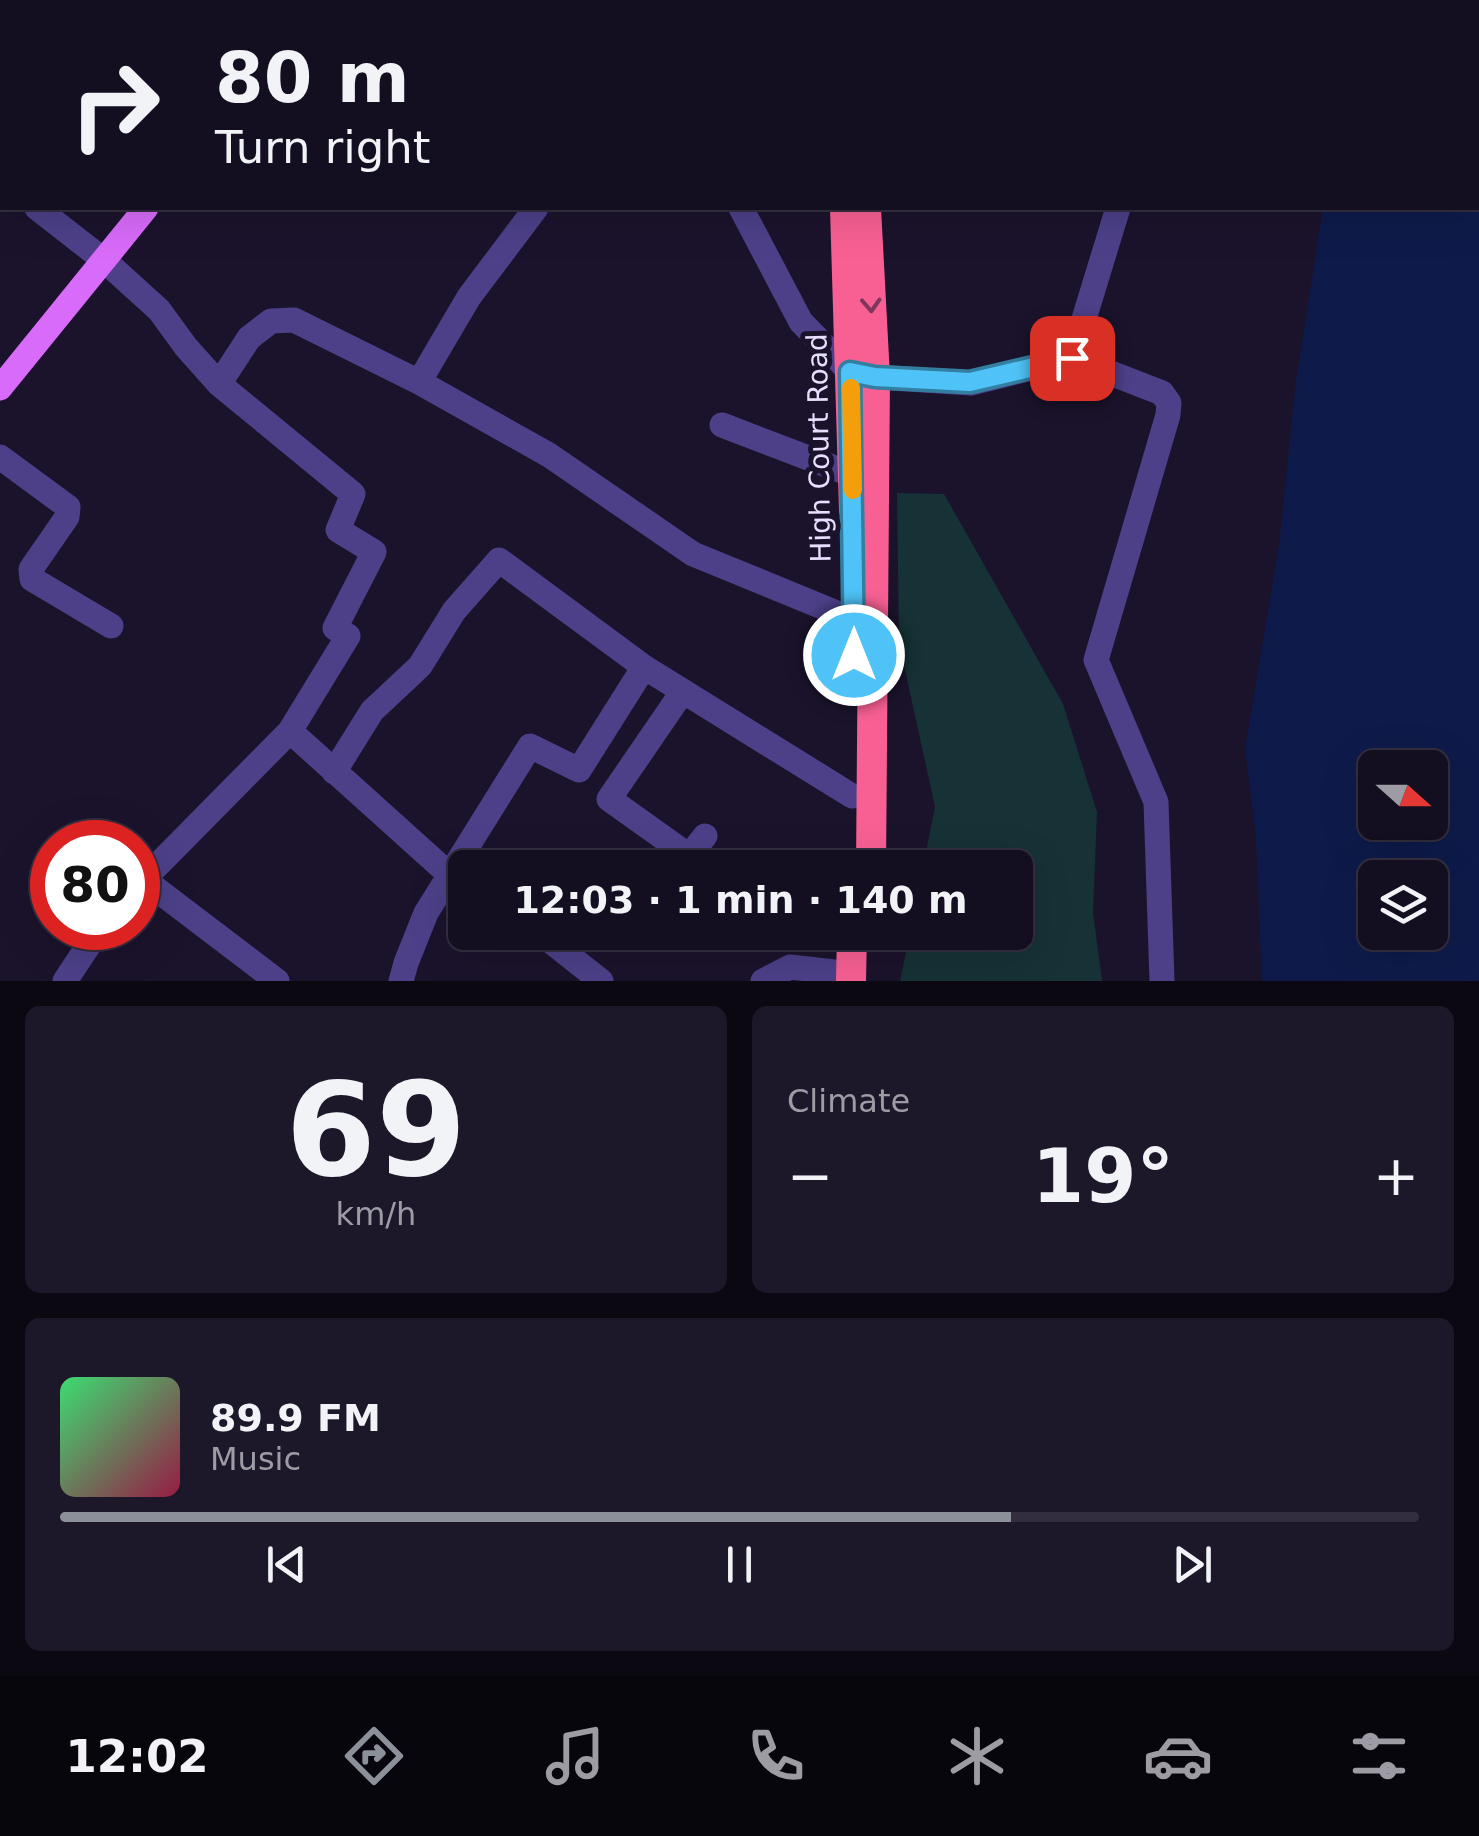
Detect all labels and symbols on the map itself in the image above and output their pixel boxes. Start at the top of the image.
one-way arrow [860,297,881,313]
pin [1030,316,1115,401]
street label: High Court Road [801,333,837,563]
position arrow [802,603,906,707]
north arrow [1358,750,1448,840]
speed limit sign: 80 [30,820,160,950]

